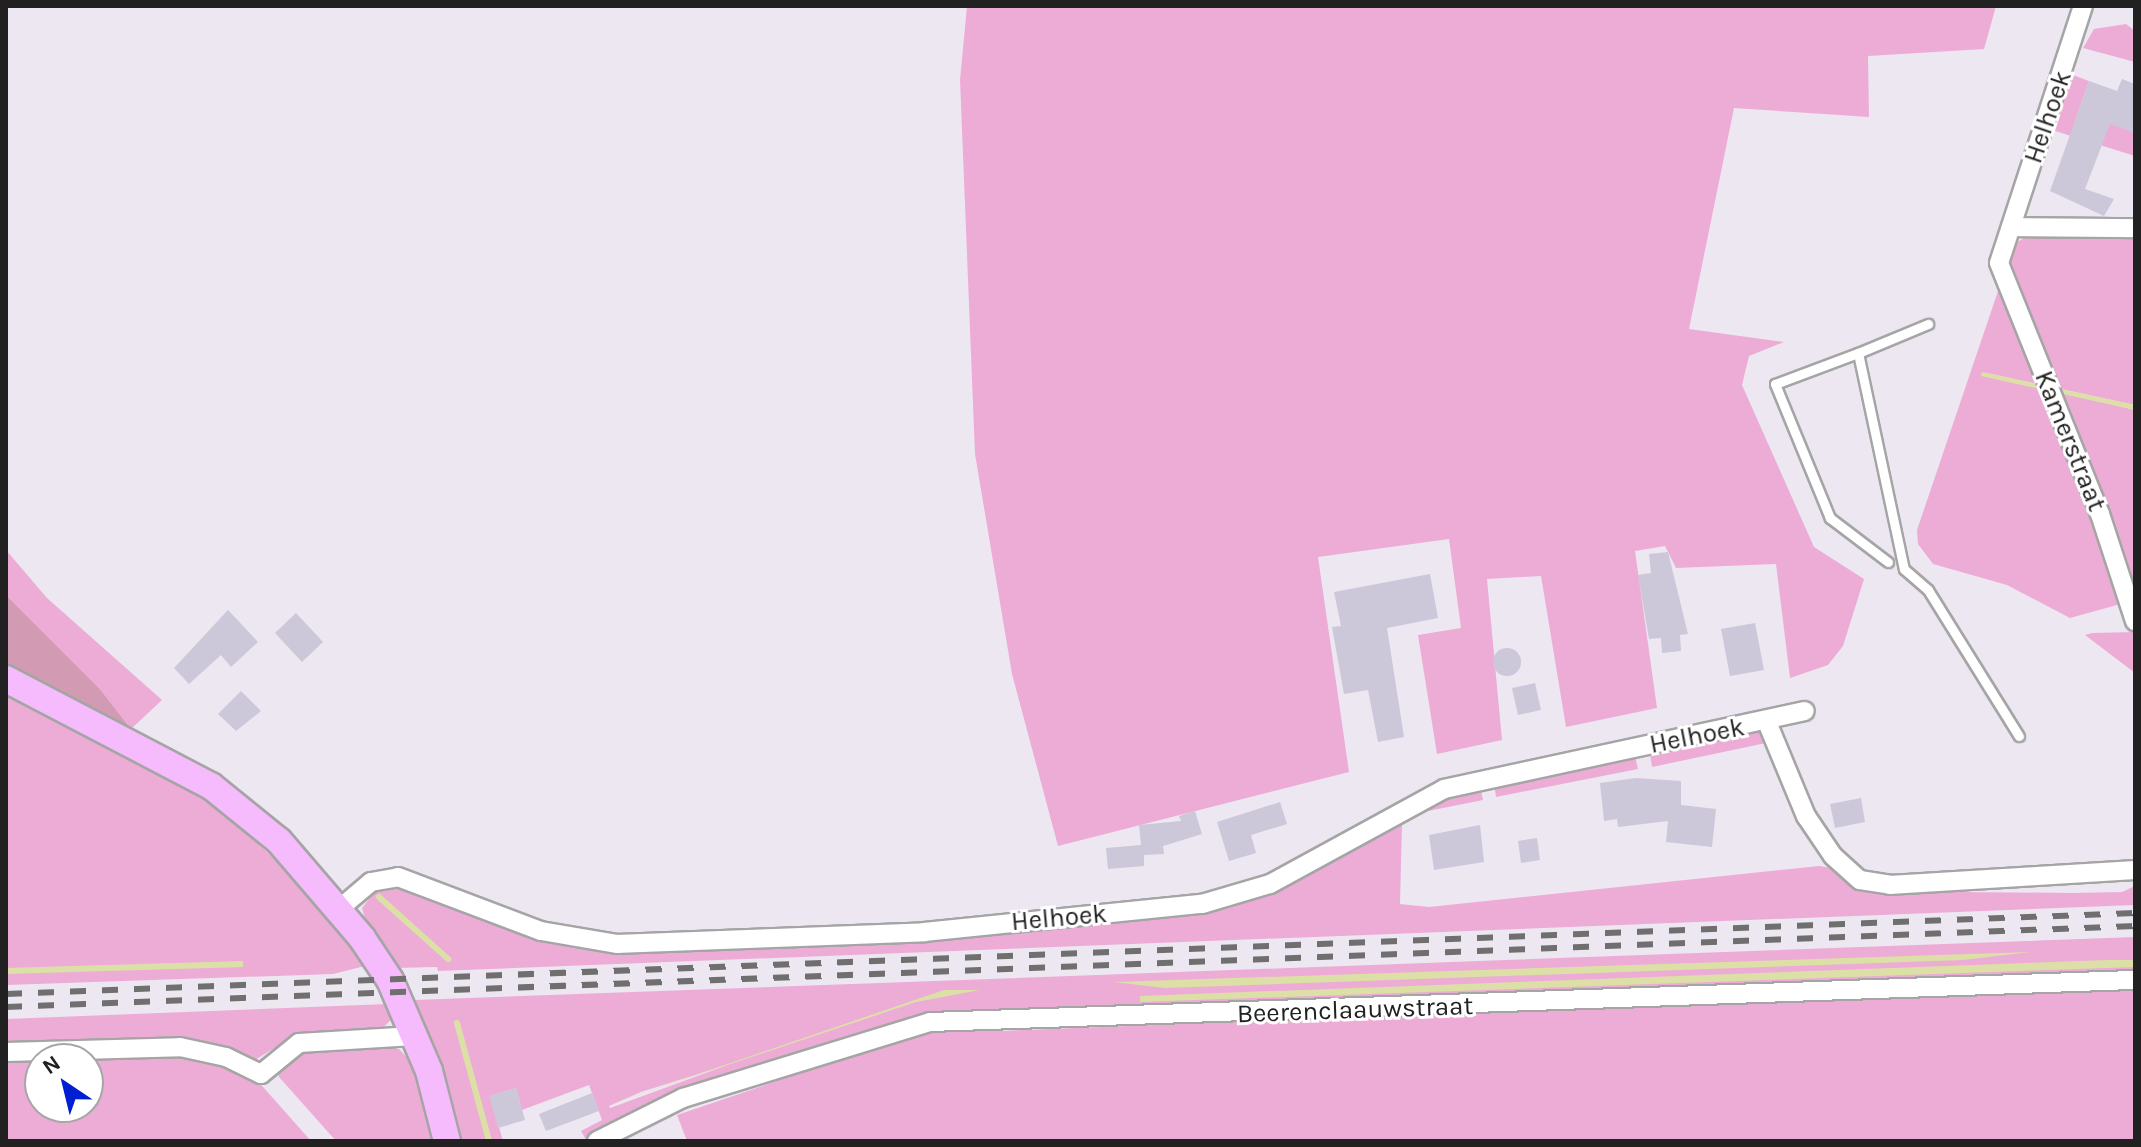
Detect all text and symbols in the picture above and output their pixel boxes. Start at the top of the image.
street label: Helhoek [2018,67,2078,167]
street label: Kamerstraat [2028,366,2112,516]
street label: Helhoek [1647,712,1747,760]
street label: Helhoek [1010,898,1108,938]
street label: Beerenclaauwstraat [1236,990,1474,1030]
north arrow [24,1043,104,1123]
text: N [37,1050,65,1080]

